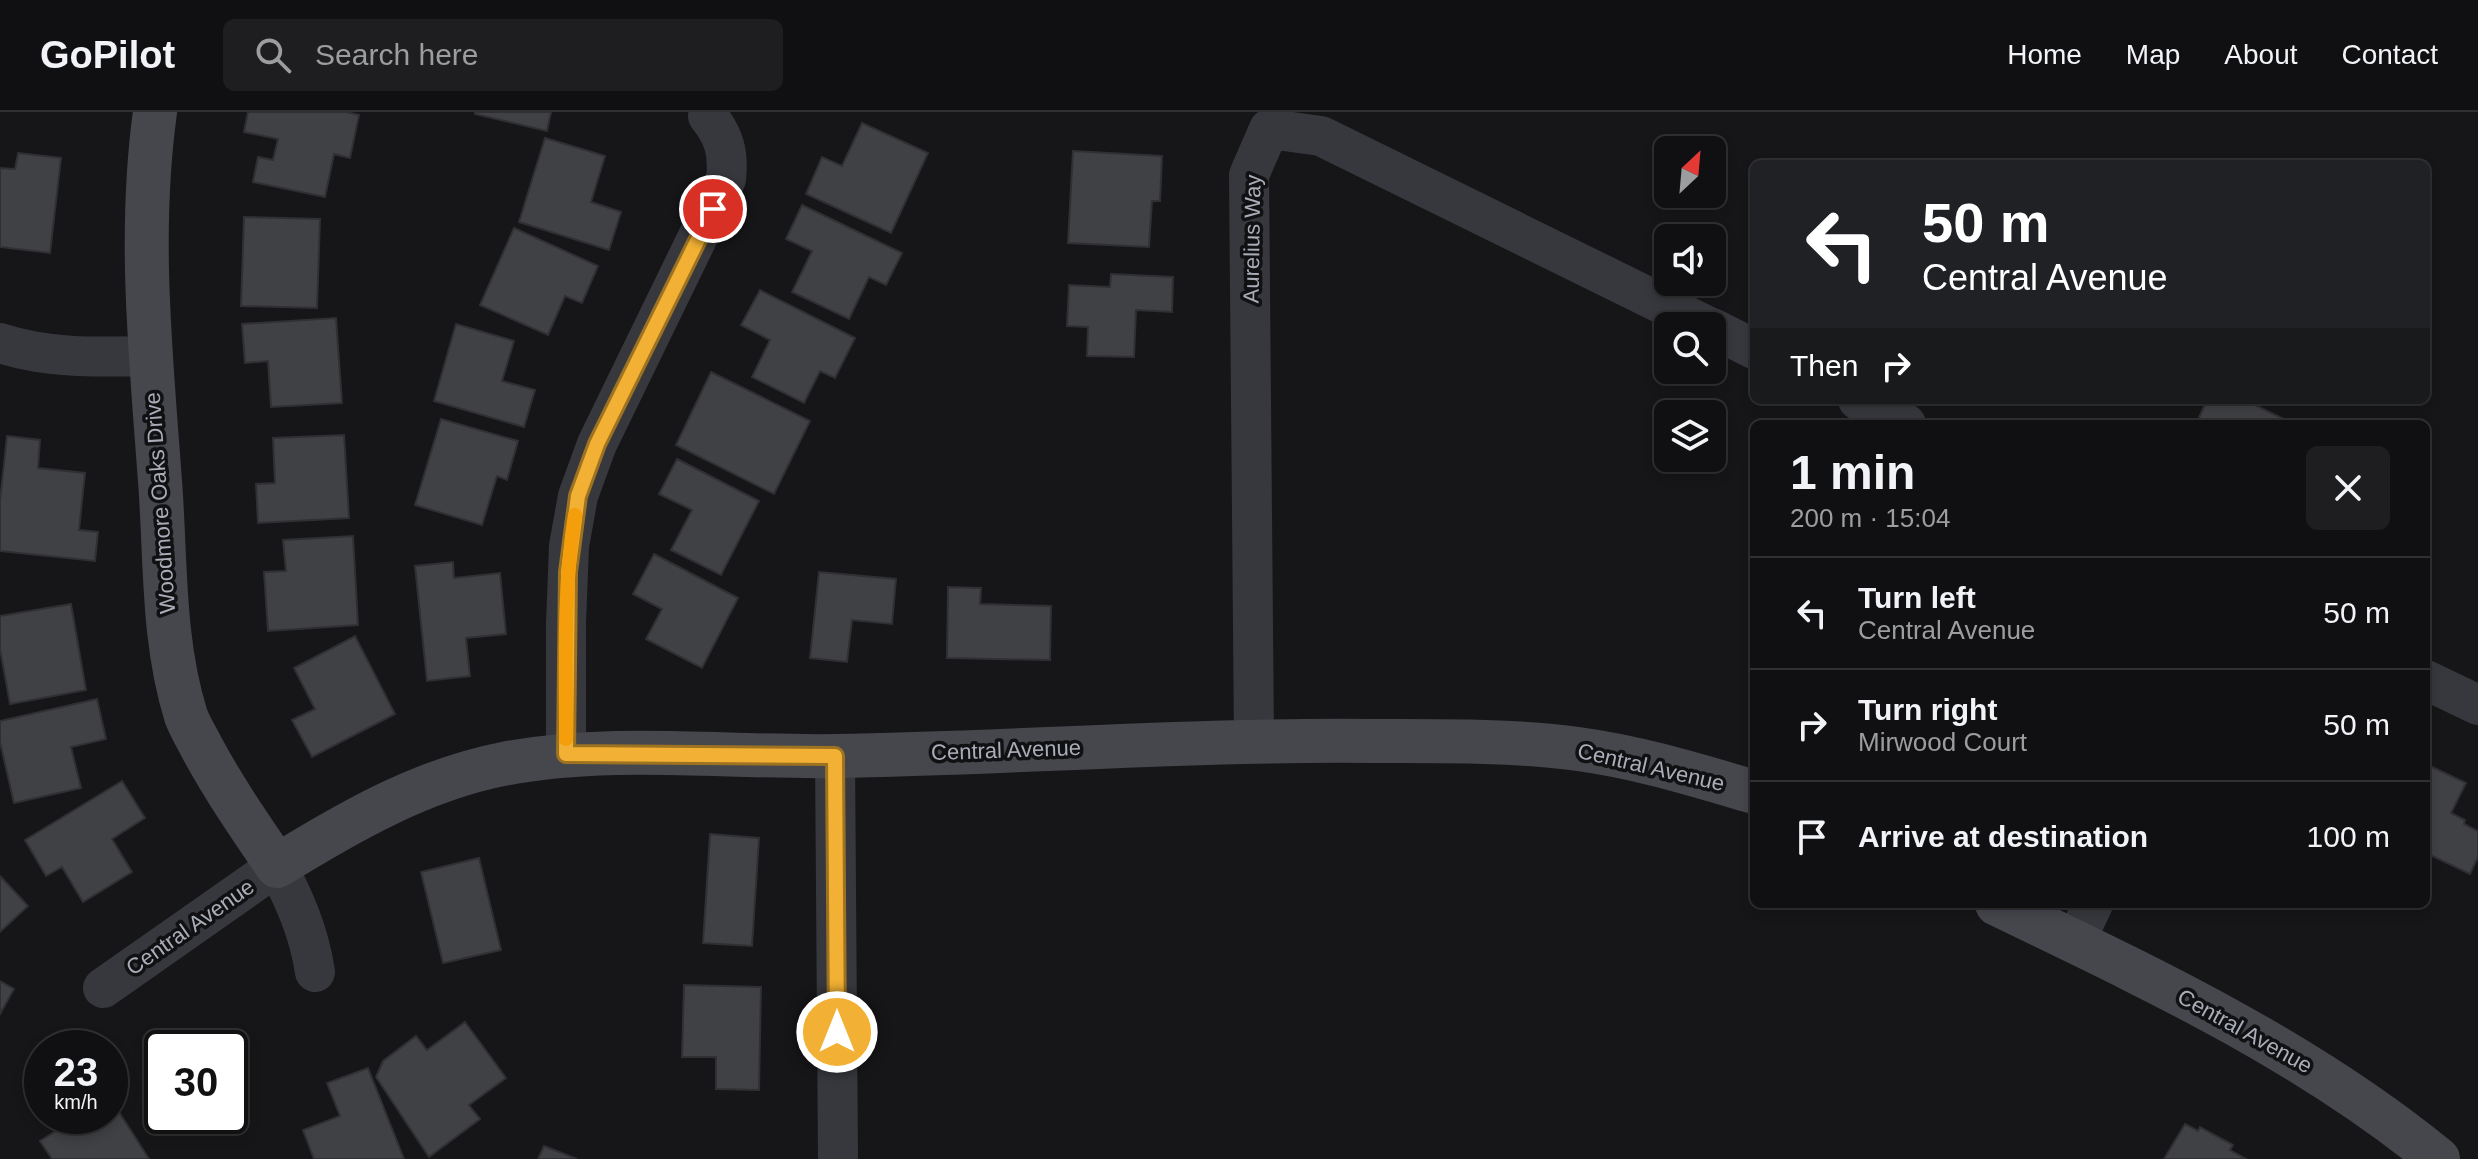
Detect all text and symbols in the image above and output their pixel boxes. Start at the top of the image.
search box [223,19,783,91]
icon: search [251,33,295,77]
text: GoPilot [40,34,175,76]
text: Search here [315,38,479,71]
text: Home [2007,39,2082,70]
text: Map [2126,39,2180,70]
text: About [2224,39,2298,70]
text: Contact [2342,39,2438,70]
north arrow [1654,136,1726,208]
map controls [1654,136,1726,472]
street label: Aurelius Way [1238,174,1266,304]
pin [679,175,747,243]
icon: arrive [691,187,735,231]
text: 50 m [1922,191,2050,254]
icon: left [1790,192,1894,296]
button: sound [1654,224,1726,296]
text: Central Avenue [1922,257,2168,298]
button: search [1654,312,1726,384]
icon: right [1874,344,1918,388]
text: Then [1790,349,1858,382]
street label: Woodmore Oaks Drive [140,391,180,615]
button: layers [1654,400,1726,472]
text: 1 min [1790,446,1915,499]
button: close [2306,446,2390,530]
text: 200 m · 15:04 [1790,503,1950,533]
text: Turn left [1858,581,1976,614]
icon: left [1790,591,1834,635]
text: 50 m [2323,596,2390,629]
text: Central Avenue [1858,615,2035,645]
text: Turn right [1858,693,1997,726]
icon: right [1790,703,1834,747]
text: 50 m [2323,708,2390,741]
text: Mirwood Court [1858,727,2027,757]
street label: Central Avenue [931,735,1081,765]
street label: Central Avenue [1575,738,1727,796]
icon: arrive [1790,815,1834,859]
text: Arrive at destination [1858,820,2148,853]
text: 100 m [2307,820,2390,853]
street label: Central Avenue [121,874,259,980]
street label: Central Avenue [2173,984,2317,1078]
position arrow [795,990,879,1074]
speed limit sign: 30 [144,1030,248,1134]
text: 23 [54,1050,98,1094]
text: km/h [54,1091,98,1113]

